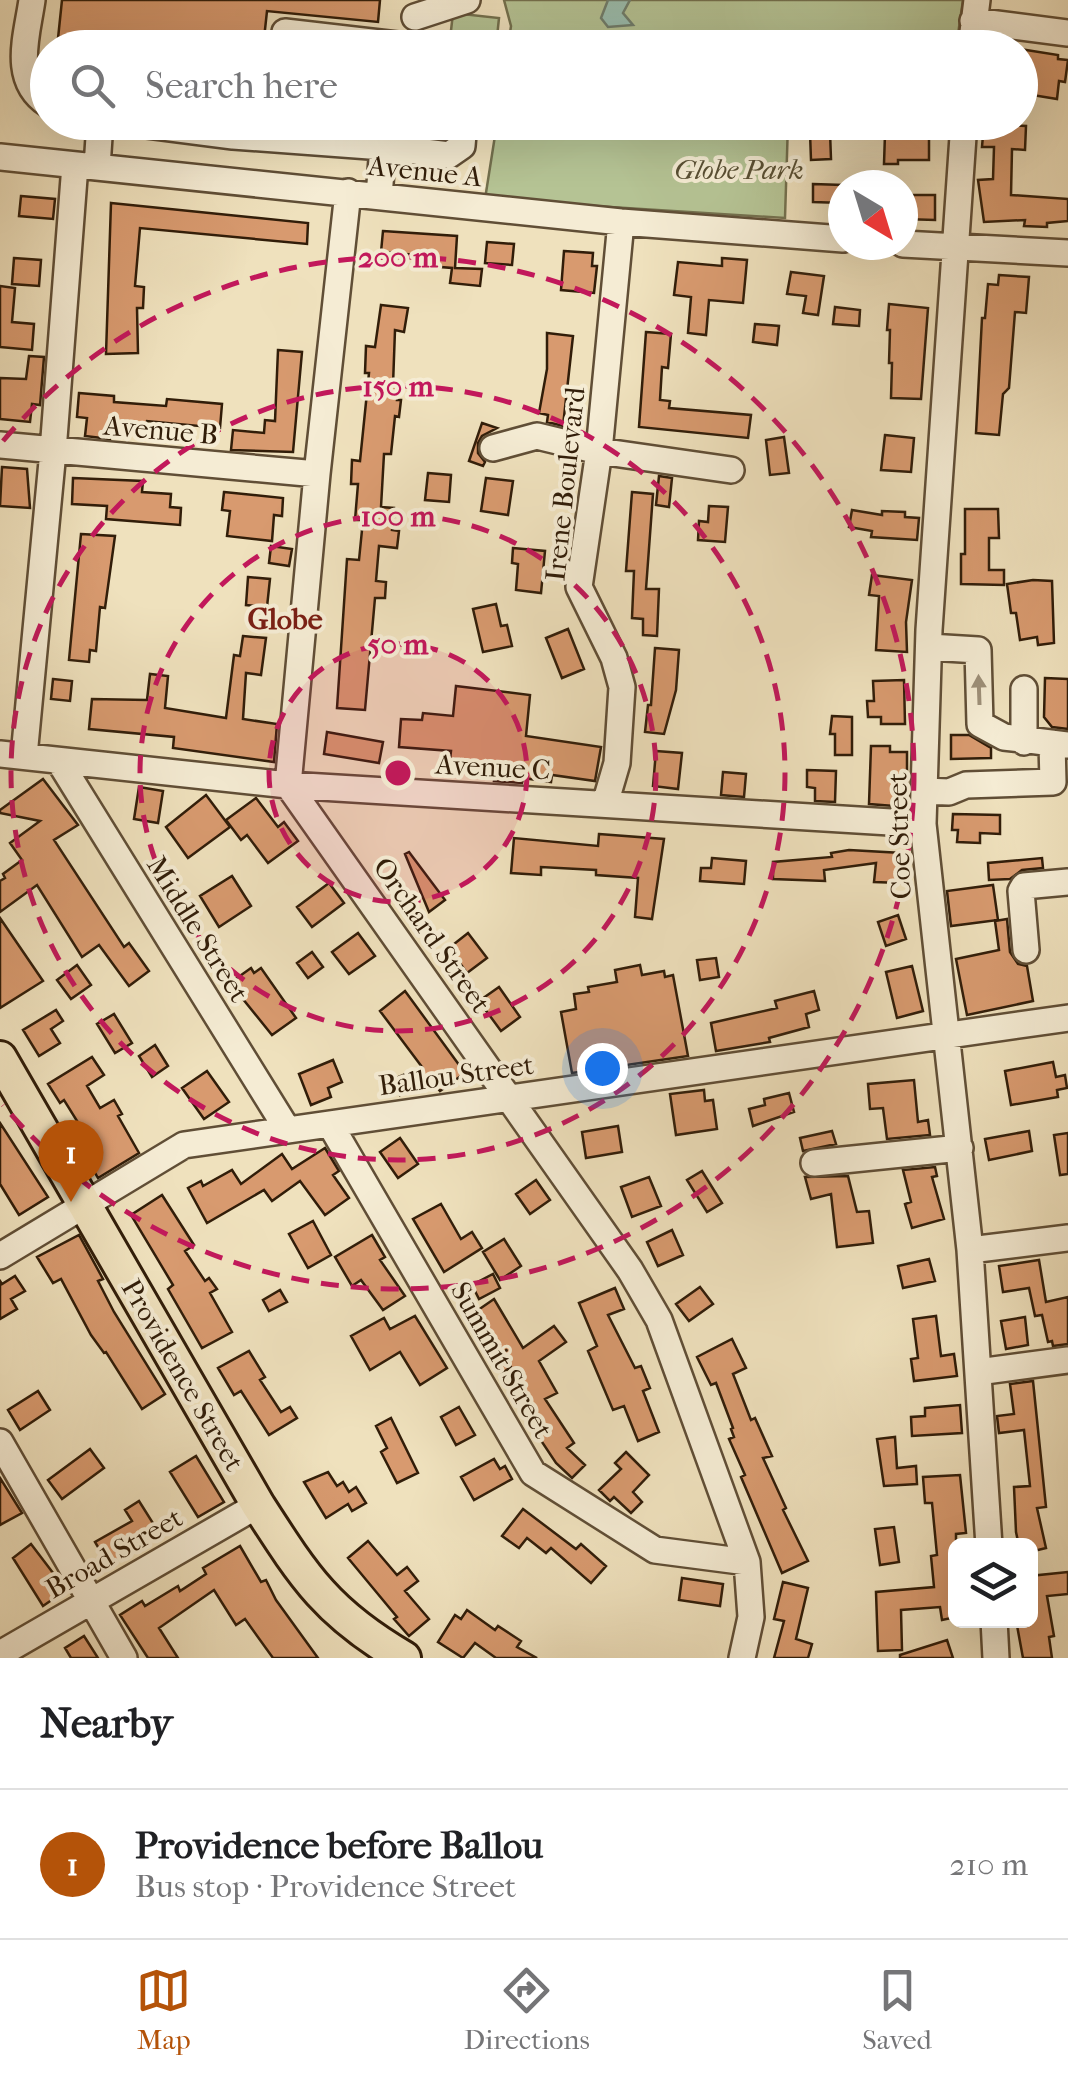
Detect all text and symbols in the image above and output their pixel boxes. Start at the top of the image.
search box [30,30,1038,140]
icon: search [65,58,120,113]
text: Search here [145,63,338,108]
street label: Avenue A [365,148,485,193]
park label: Globe Park [674,153,804,186]
north arrow [828,170,918,260]
text: 200 m [358,240,439,275]
text: 150 m [362,369,435,404]
street label: Irene Boulevard [538,385,592,583]
street label: Avenue B [101,408,220,451]
text: 100 m [360,499,437,534]
district label: Globe [248,602,323,637]
text: 50 m [368,627,429,662]
one-way arrow [970,674,986,705]
street label: Avenue C [434,747,551,786]
centre of rings [380,755,416,791]
street label: Coe Street [880,772,918,900]
street label: Middle Street [140,850,256,1008]
street label: Orchard Street [366,851,498,1019]
your location [577,1043,628,1094]
street label: Ballou Street [376,1048,536,1102]
pin: 1 [38,1120,104,1202]
street label: Providence Street [115,1273,251,1477]
street label: Summit Street [444,1276,560,1444]
street label: Broad Street [40,1501,188,1605]
map controls [948,1538,1038,1628]
button: layers [948,1538,1038,1628]
text: Nearby [40,1699,172,1748]
text: Providence before Ballou [135,1823,543,1868]
text: 1 [67,1846,78,1883]
text: 210 m [949,1846,1028,1883]
text: Bus stop · Providence Street [135,1868,516,1905]
tab: Map [136,1963,191,2056]
tab: Directions [464,1963,590,2056]
tab: Saved [862,1963,932,2056]

